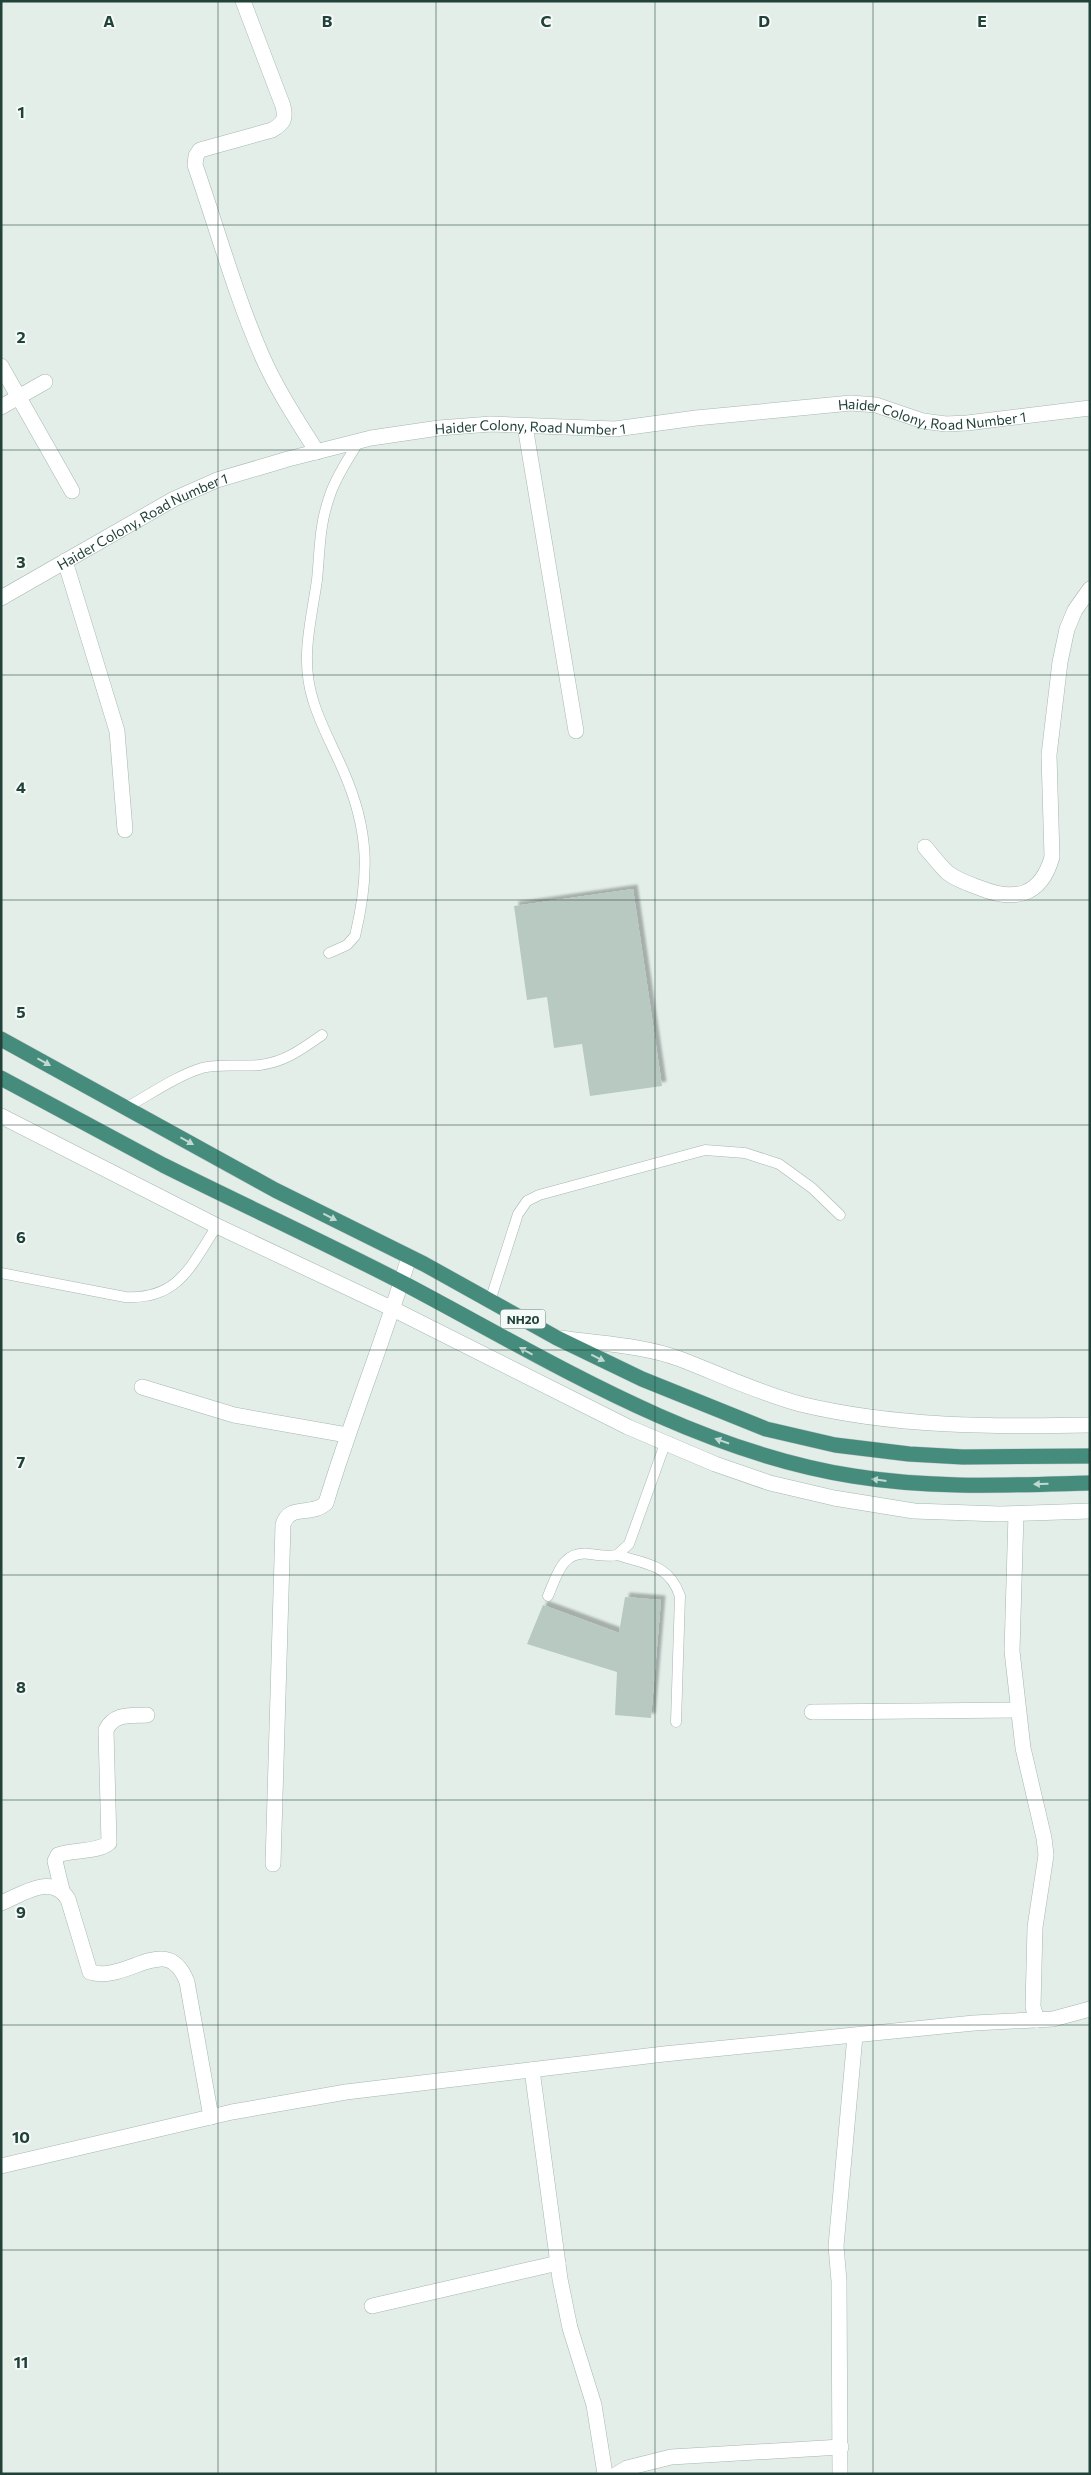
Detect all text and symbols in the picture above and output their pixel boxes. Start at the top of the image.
text: A [103,11,115,30]
text: B [322,11,333,30]
text: C [541,11,552,30]
text: D [758,11,770,30]
text: E [977,11,987,30]
text: 1 [17,102,25,121]
text: 2 [16,327,26,346]
street label: Haider Colony, Road Number 1 [837,394,1027,433]
street label: Haider Colony, Road Number 1 [434,415,627,438]
street label: Haider Colony, Road Number 1 [53,469,229,573]
text: 3 [16,552,26,571]
text: 4 [16,777,26,796]
text: 5 [16,1002,26,1021]
one-way arrow [37,1058,51,1067]
one-way arrow [180,1136,193,1145]
one-way arrow [323,1213,337,1221]
text: 6 [16,1227,26,1246]
road number: NH20 [500,1310,546,1328]
one-way arrow [519,1347,534,1355]
one-way arrow [590,1354,605,1362]
one-way arrow [714,1436,729,1444]
text: 7 [17,1452,26,1471]
one-way arrow [871,1475,887,1483]
one-way arrow [1033,1480,1049,1488]
text: 8 [16,1677,26,1696]
text: 9 [16,1902,26,1921]
text: 10 [12,2127,30,2146]
text: 11 [14,2352,28,2371]

